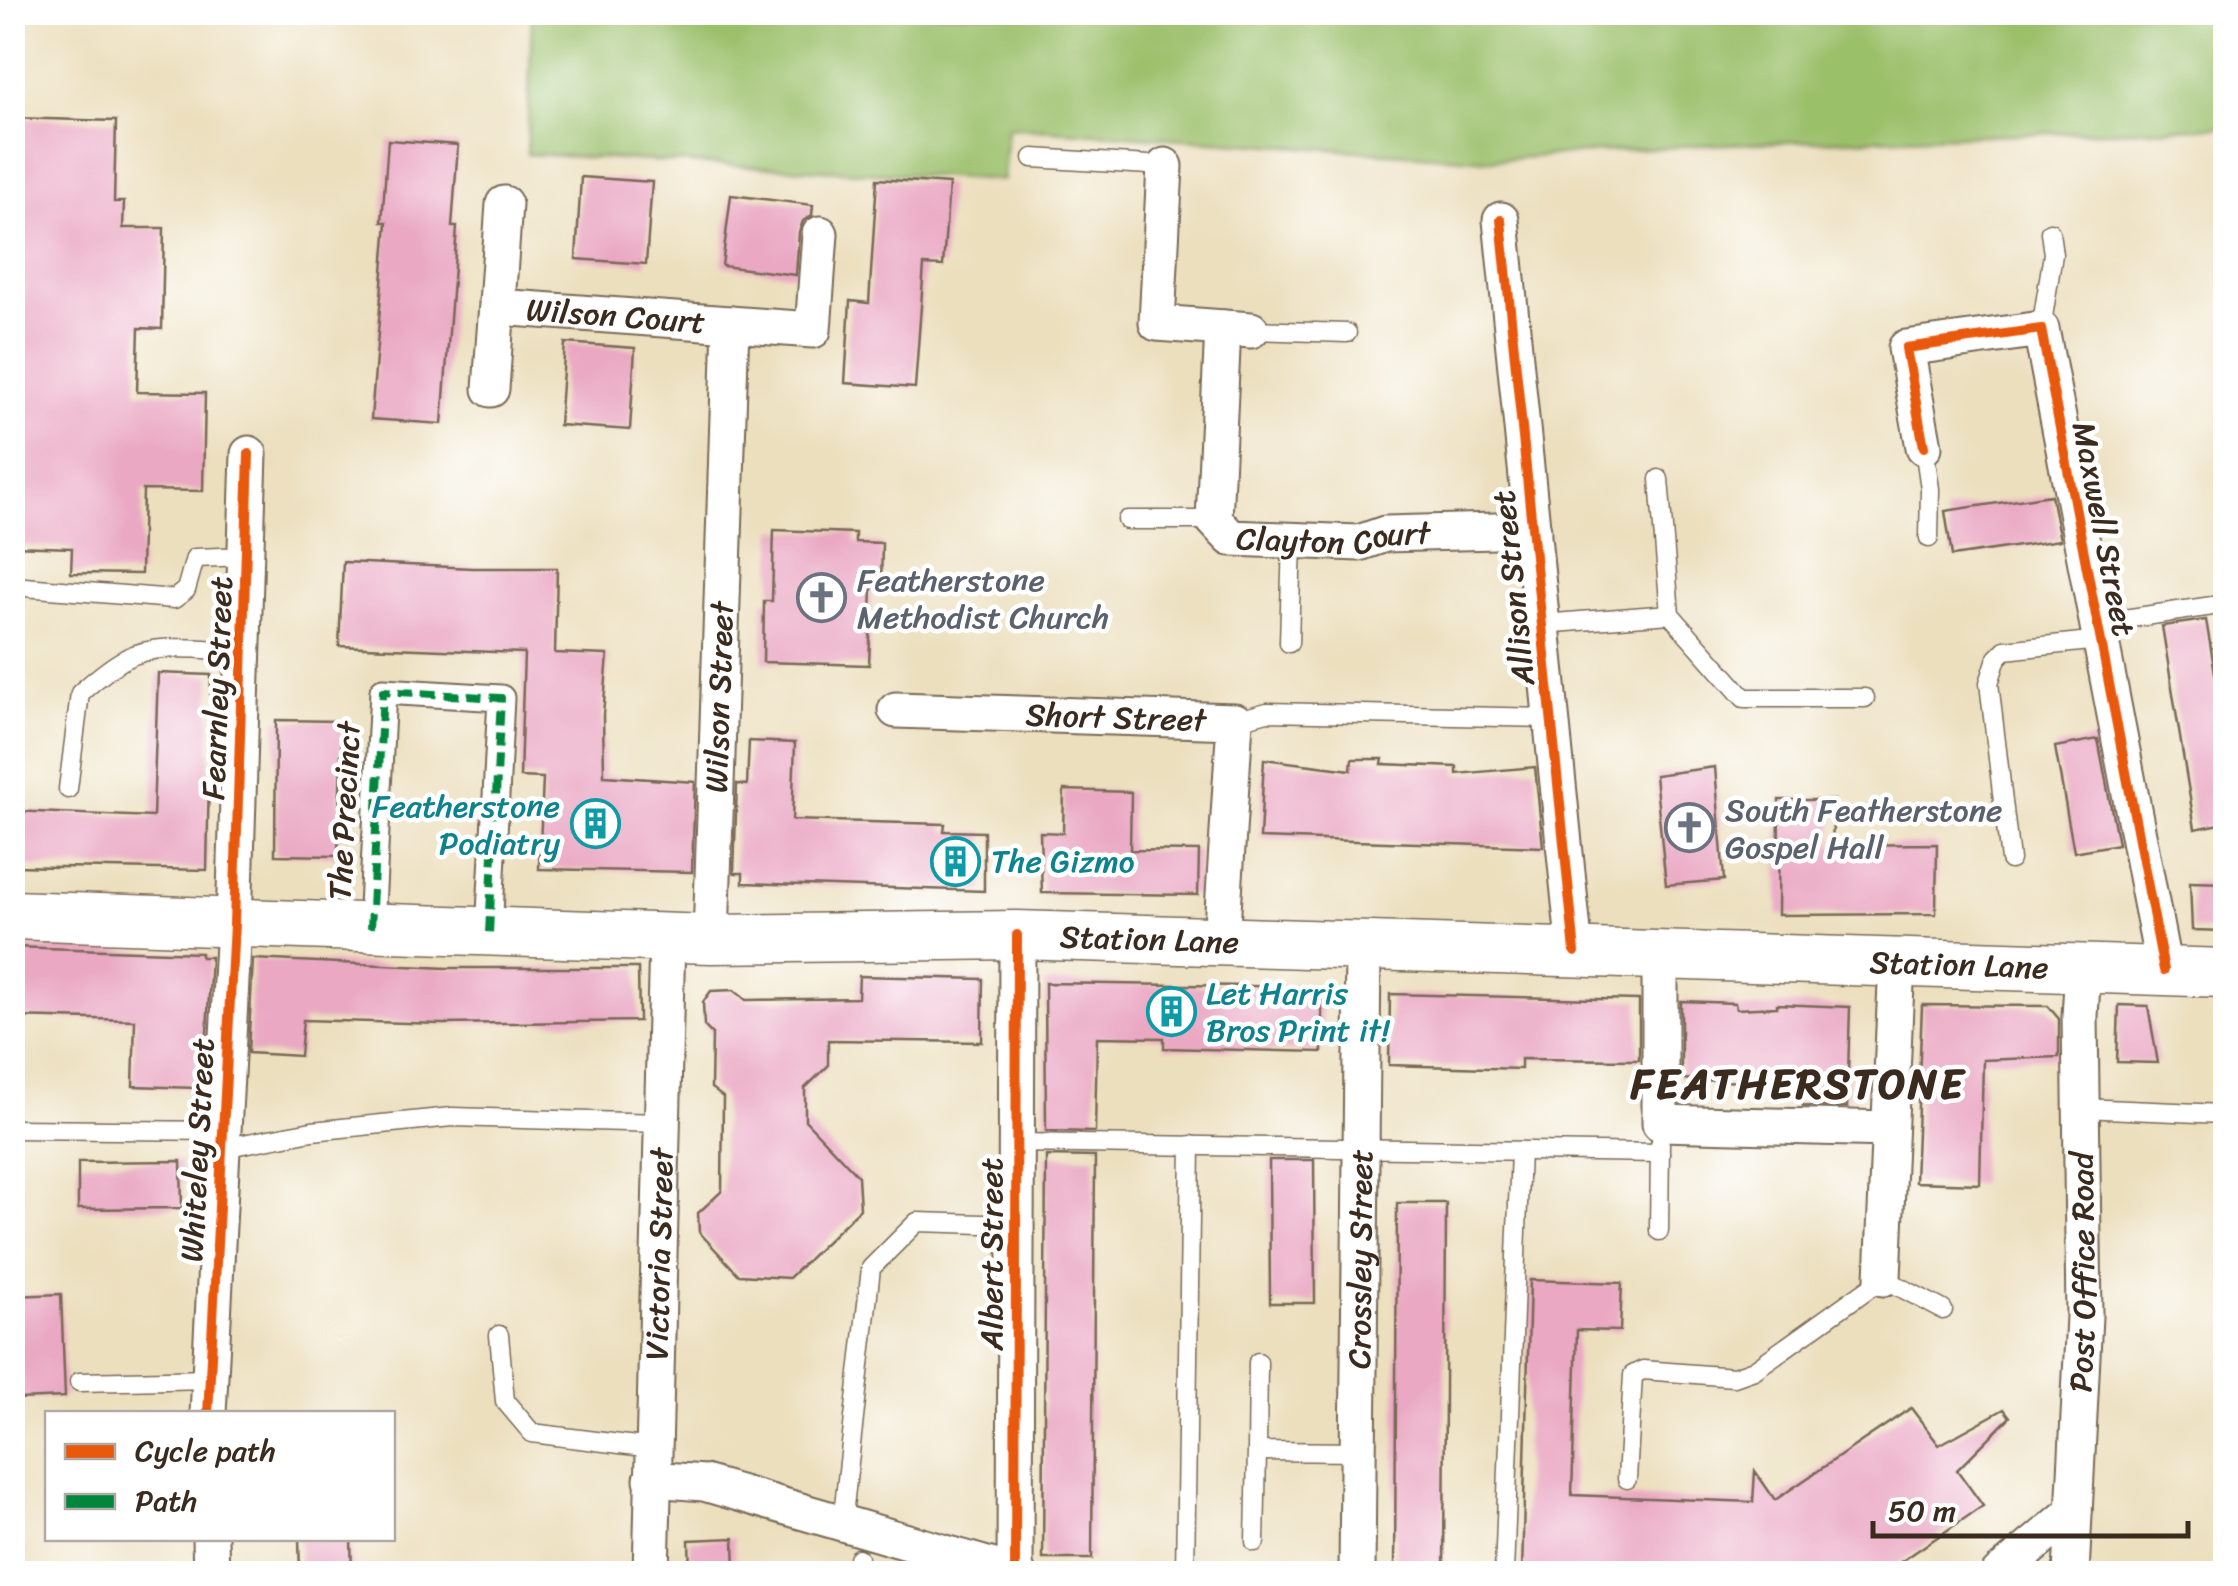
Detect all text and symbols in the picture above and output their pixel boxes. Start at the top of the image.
street label: Wilson Court [524,281,707,351]
street label: Maxwell Street [2055,417,2152,641]
street label: Allison Street [1475,487,1552,689]
street label: Clayton Court [1235,505,1432,572]
place label: Featherstone Methodist Church [857,552,1109,646]
church icon: Featherstone Methodist Church [796,572,848,624]
street label: Fearnley Street [185,575,250,801]
street label: Wilson Street [688,599,751,794]
street label: Short Street [1025,686,1208,749]
street label: The Precinct [311,719,378,902]
place label: Featherstone Podiatry [372,778,560,872]
place label: South Featherstone Gospel Hall [1725,782,2002,876]
building icon: Featherstone Podiatry [569,798,621,850]
church icon: South Featherstone Gospel Hall [1664,802,1716,854]
place label: The Gizmo [991,833,1135,890]
building icon: The Gizmo [930,835,982,887]
street label: Station Lane [1059,908,1240,971]
street label: Station Lane [1869,934,2050,996]
place label: Let Harris Bros Print it! [1206,965,1391,1059]
building icon: Let Harris Bros Print it! [1145,985,1197,1037]
street label: Whiteley Street [163,1037,232,1263]
district label: FEATHERSTONE [1629,1047,1967,1121]
street label: Victoria Street [628,1146,691,1361]
street label: Crossley Street [1331,1149,1390,1369]
street label: Post Office Road [2052,1150,2113,1394]
street label: Albert Street [963,1157,1020,1352]
legend [45,1411,395,1541]
text: Cycle path [135,1424,276,1478]
text: Path [135,1474,197,1528]
scale bar [1873,1476,2188,1538]
text: 50 m [1888,1484,1956,1538]

